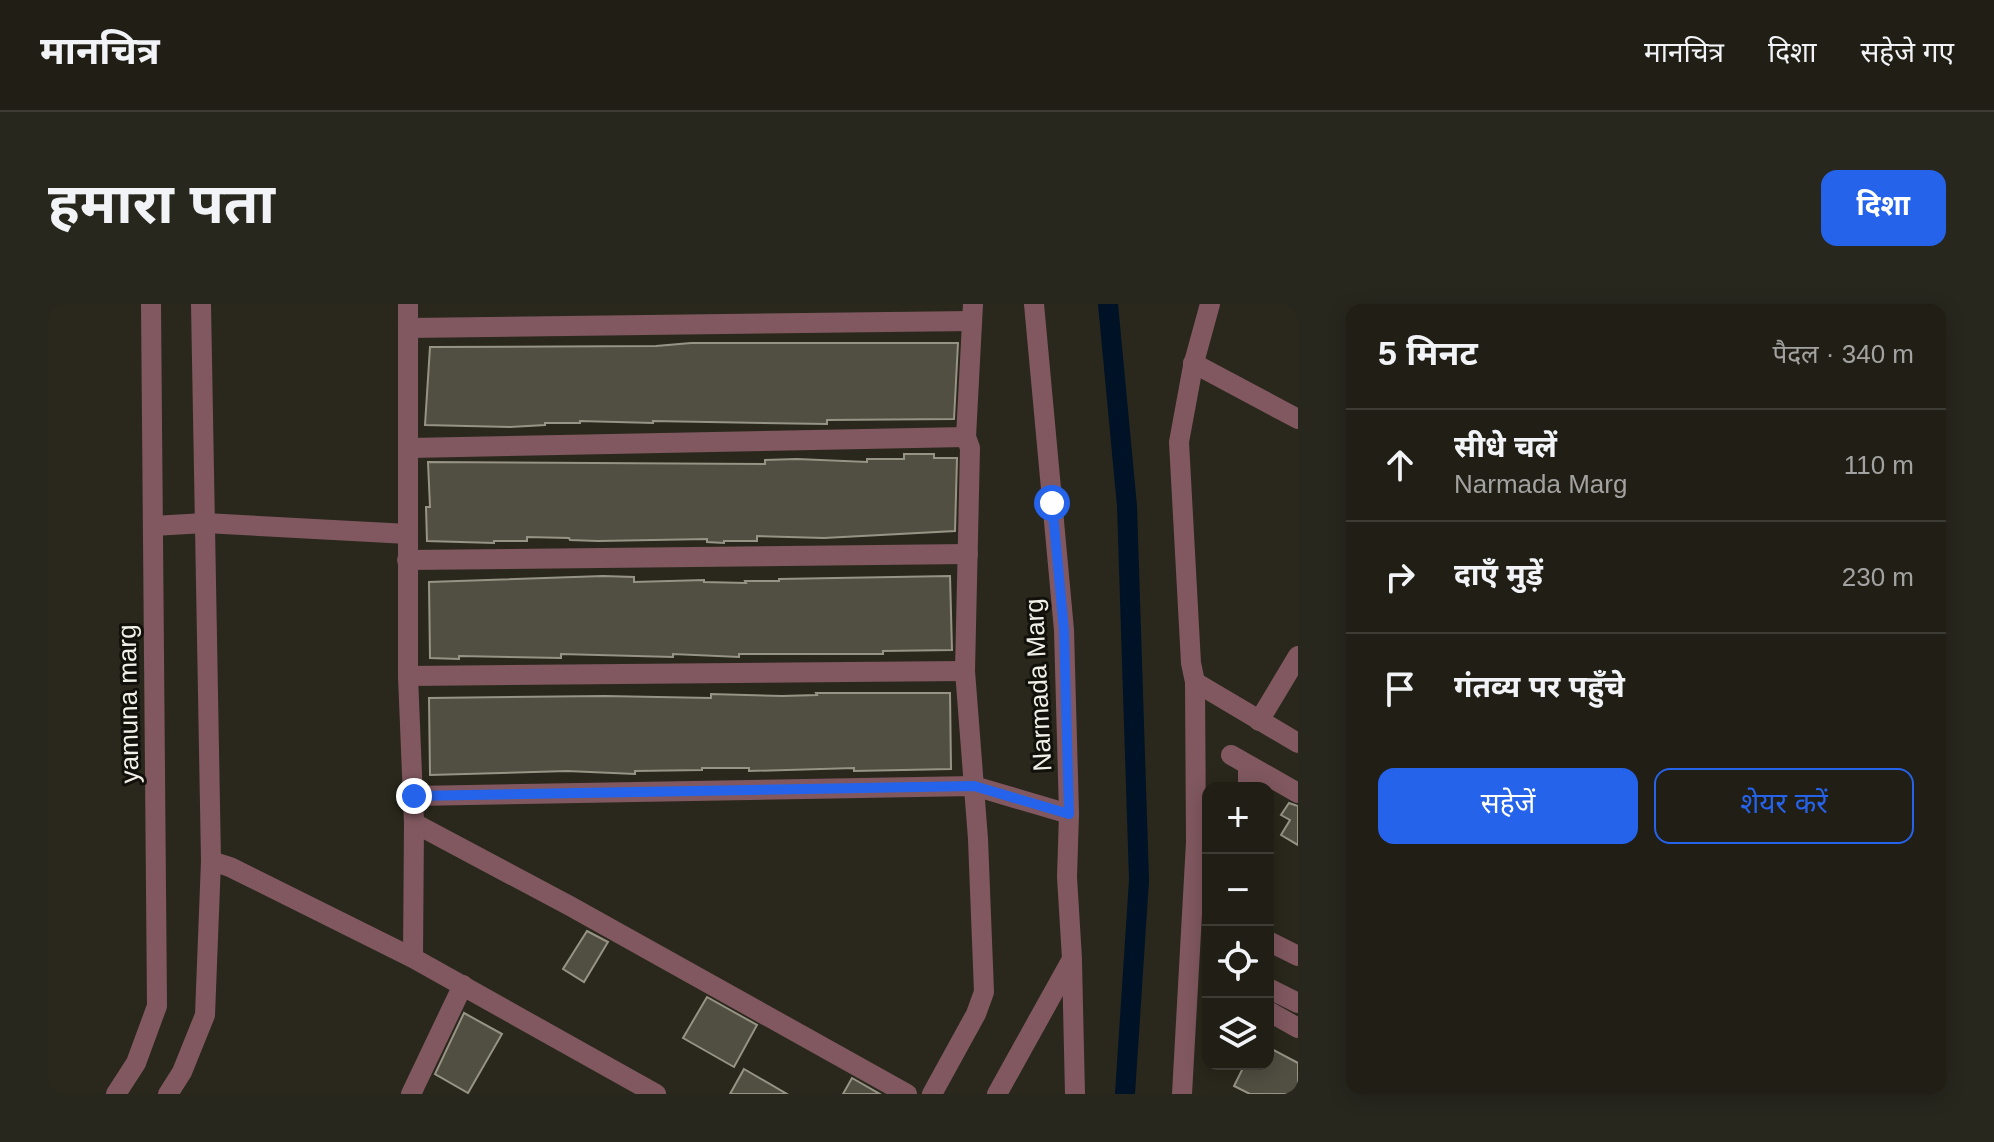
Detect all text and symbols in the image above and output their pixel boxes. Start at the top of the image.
text: मानचित्र [40,30,160,72]
text: मानचित्र [1644,37,1724,68]
text: दिशा [1768,37,1816,68]
text: सहेजे गए [1860,37,1954,68]
button: दिशा [1821,170,1946,246]
text: हमारा पता [48,172,275,235]
text: 5 मिनट [1378,334,1478,372]
text: पैदल · 340 m [1772,339,1914,369]
text: सीधे चलें [1454,430,1557,463]
icon: ahead [1378,443,1422,487]
text: 110 m [1844,450,1914,480]
text: Narmada Marg [1454,469,1627,499]
route start [1034,485,1070,521]
icon: right [1378,555,1422,599]
text: दाएँ मुड़ें [1454,558,1543,591]
text: 230 m [1842,562,1914,592]
street label: Narmada Marg [1018,598,1058,772]
street label: yamuna marg [112,624,144,784]
icon: arrive [1378,667,1422,711]
text: गंतव्य पर पहुँचे [1454,670,1625,703]
button: सहेजें [1378,768,1638,844]
button: शेयर करें [1654,768,1914,844]
route end [396,778,432,814]
map controls [1202,782,1274,1070]
button: + [1202,782,1274,854]
button: − [1202,854,1274,926]
button: locate [1202,926,1274,998]
button: layers [1202,998,1274,1070]

